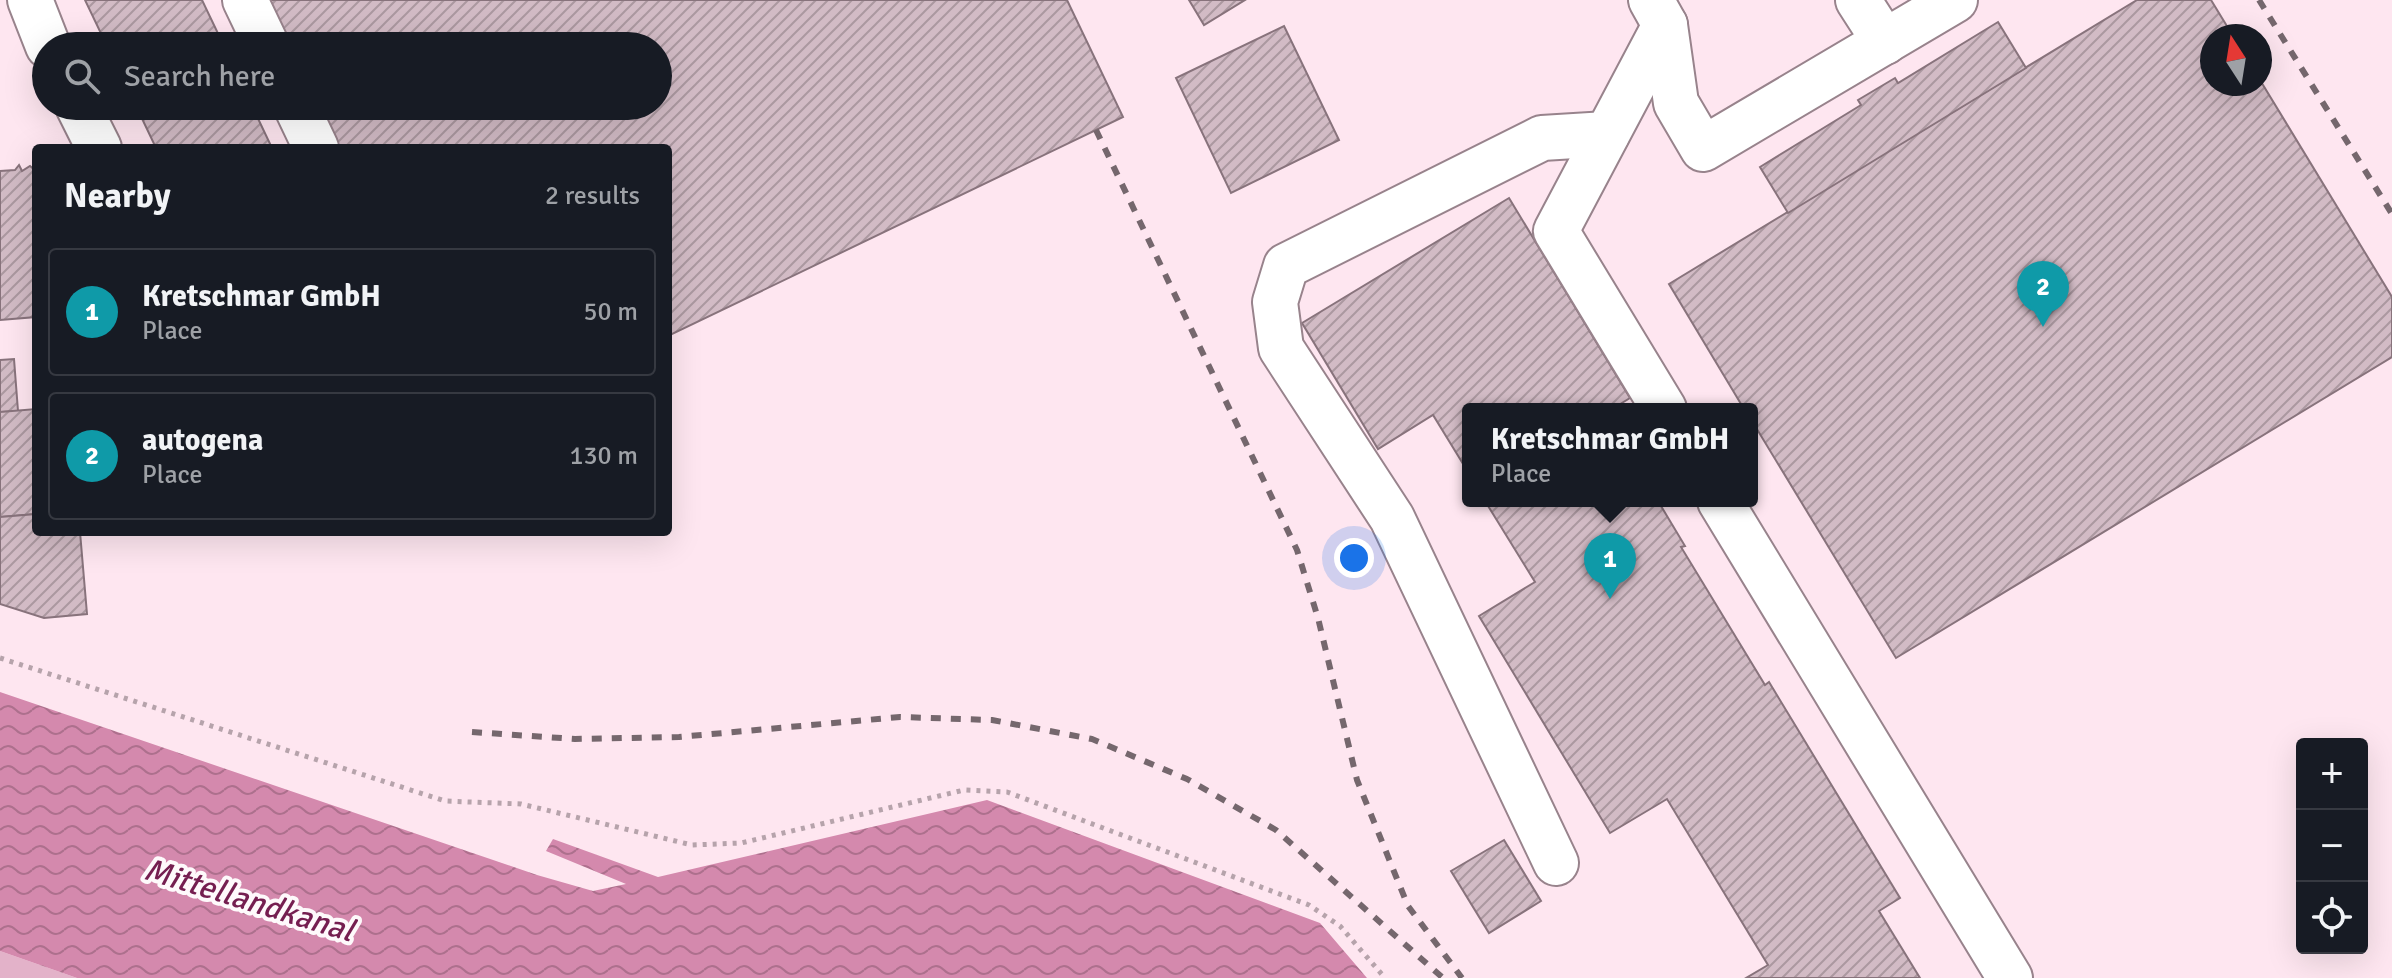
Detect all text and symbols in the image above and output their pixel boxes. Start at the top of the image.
north arrow [2200,24,2272,96]
search box [32,32,672,120]
icon: search [60,54,104,98]
text: Search here [124,58,275,95]
text: Nearby [64,175,171,217]
text: 2 results [545,180,640,212]
pin: 2 [2017,261,2069,327]
text: Kretschmar GmbH [142,278,381,315]
text: 1 [85,296,99,328]
text: 50 m [583,296,638,328]
text: Place [142,315,203,347]
popup [1462,403,1758,507]
text: Kretschmar GmbH [1491,421,1729,458]
text: autogena [142,422,263,459]
text: 2 [85,440,99,472]
text: 130 m [569,440,638,472]
text: Place [1491,458,1551,490]
text: Place [142,459,203,491]
pin: 1 [1584,533,1636,599]
your location [1334,538,1374,578]
map controls [2296,738,2368,954]
button: + [2296,738,2368,810]
button: − [2296,810,2368,882]
water label: Mittellandkanal [140,850,361,951]
button: locate [2296,882,2368,954]

